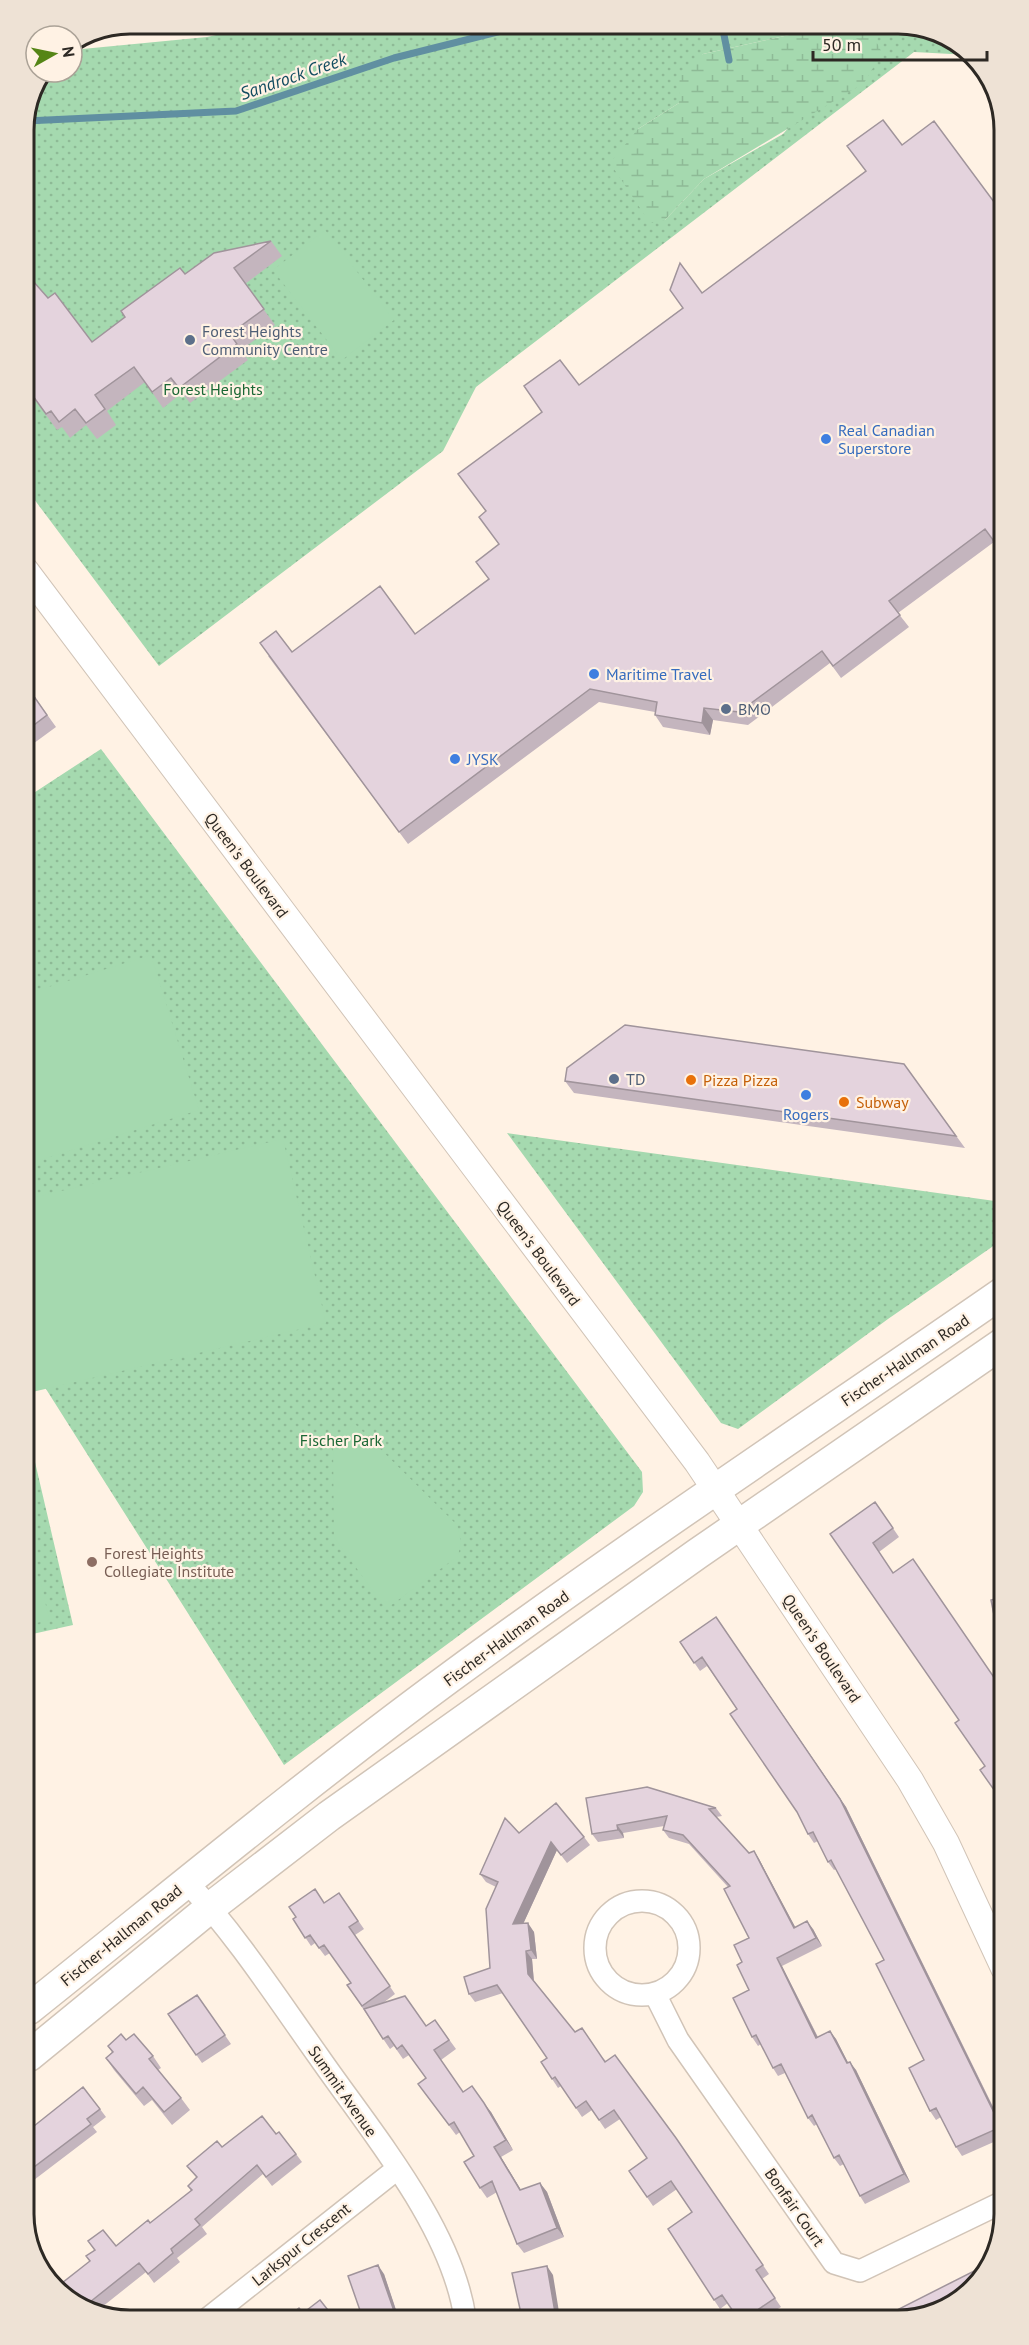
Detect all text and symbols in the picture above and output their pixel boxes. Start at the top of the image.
north arrow [24,24,84,84]
scale bar [813,24,987,62]
text: 50 m [822,33,861,56]
text: N [58,45,80,58]
water label: Sandrock Creek [237,47,350,105]
place label: Forest Heights Community Centre [202,321,328,359]
marker: Forest Heights Community Centre [183,333,197,347]
park label: Forest Heights [163,379,263,399]
place label: Real Canadian Superstore [838,420,935,458]
marker: Real Canadian Superstore [819,432,833,446]
place label: Maritime Travel [606,664,712,684]
marker: Maritime Travel [587,667,601,681]
place label: BMO [738,699,771,719]
marker: BMO [719,702,733,716]
place label: JYSK [466,749,499,769]
marker: JYSK [448,752,462,766]
street label: Queen's Boulevard [201,808,293,922]
place label: TD [626,1069,645,1089]
place label: Pizza Pizza [703,1070,778,1090]
marker: TD [607,1072,621,1086]
marker: Pizza Pizza [684,1073,698,1087]
marker: Rogers [799,1088,813,1102]
place label: Subway [856,1092,909,1112]
marker: Subway [837,1095,851,1109]
place label: Rogers [783,1104,829,1124]
street label: Queen's Boulevard [493,1196,585,1310]
street label: Fischer-Hallman Road [837,1310,973,1410]
park label: Fischer Park [300,1430,383,1450]
place label: Forest Heights Collegiate Institute [104,1543,234,1581]
marker: Forest Heights Collegiate Institute [85,1555,99,1569]
street label: Fischer-Hallman Road [439,1586,573,1690]
street label: Queen's Boulevard [778,1590,866,1706]
street label: Fischer-Hallman Road [56,1880,186,1990]
street label: Summit Avenue [304,2042,382,2140]
street label: Bonfair Court [761,2164,830,2250]
street label: Larkspur Crescent [248,2198,355,2290]

